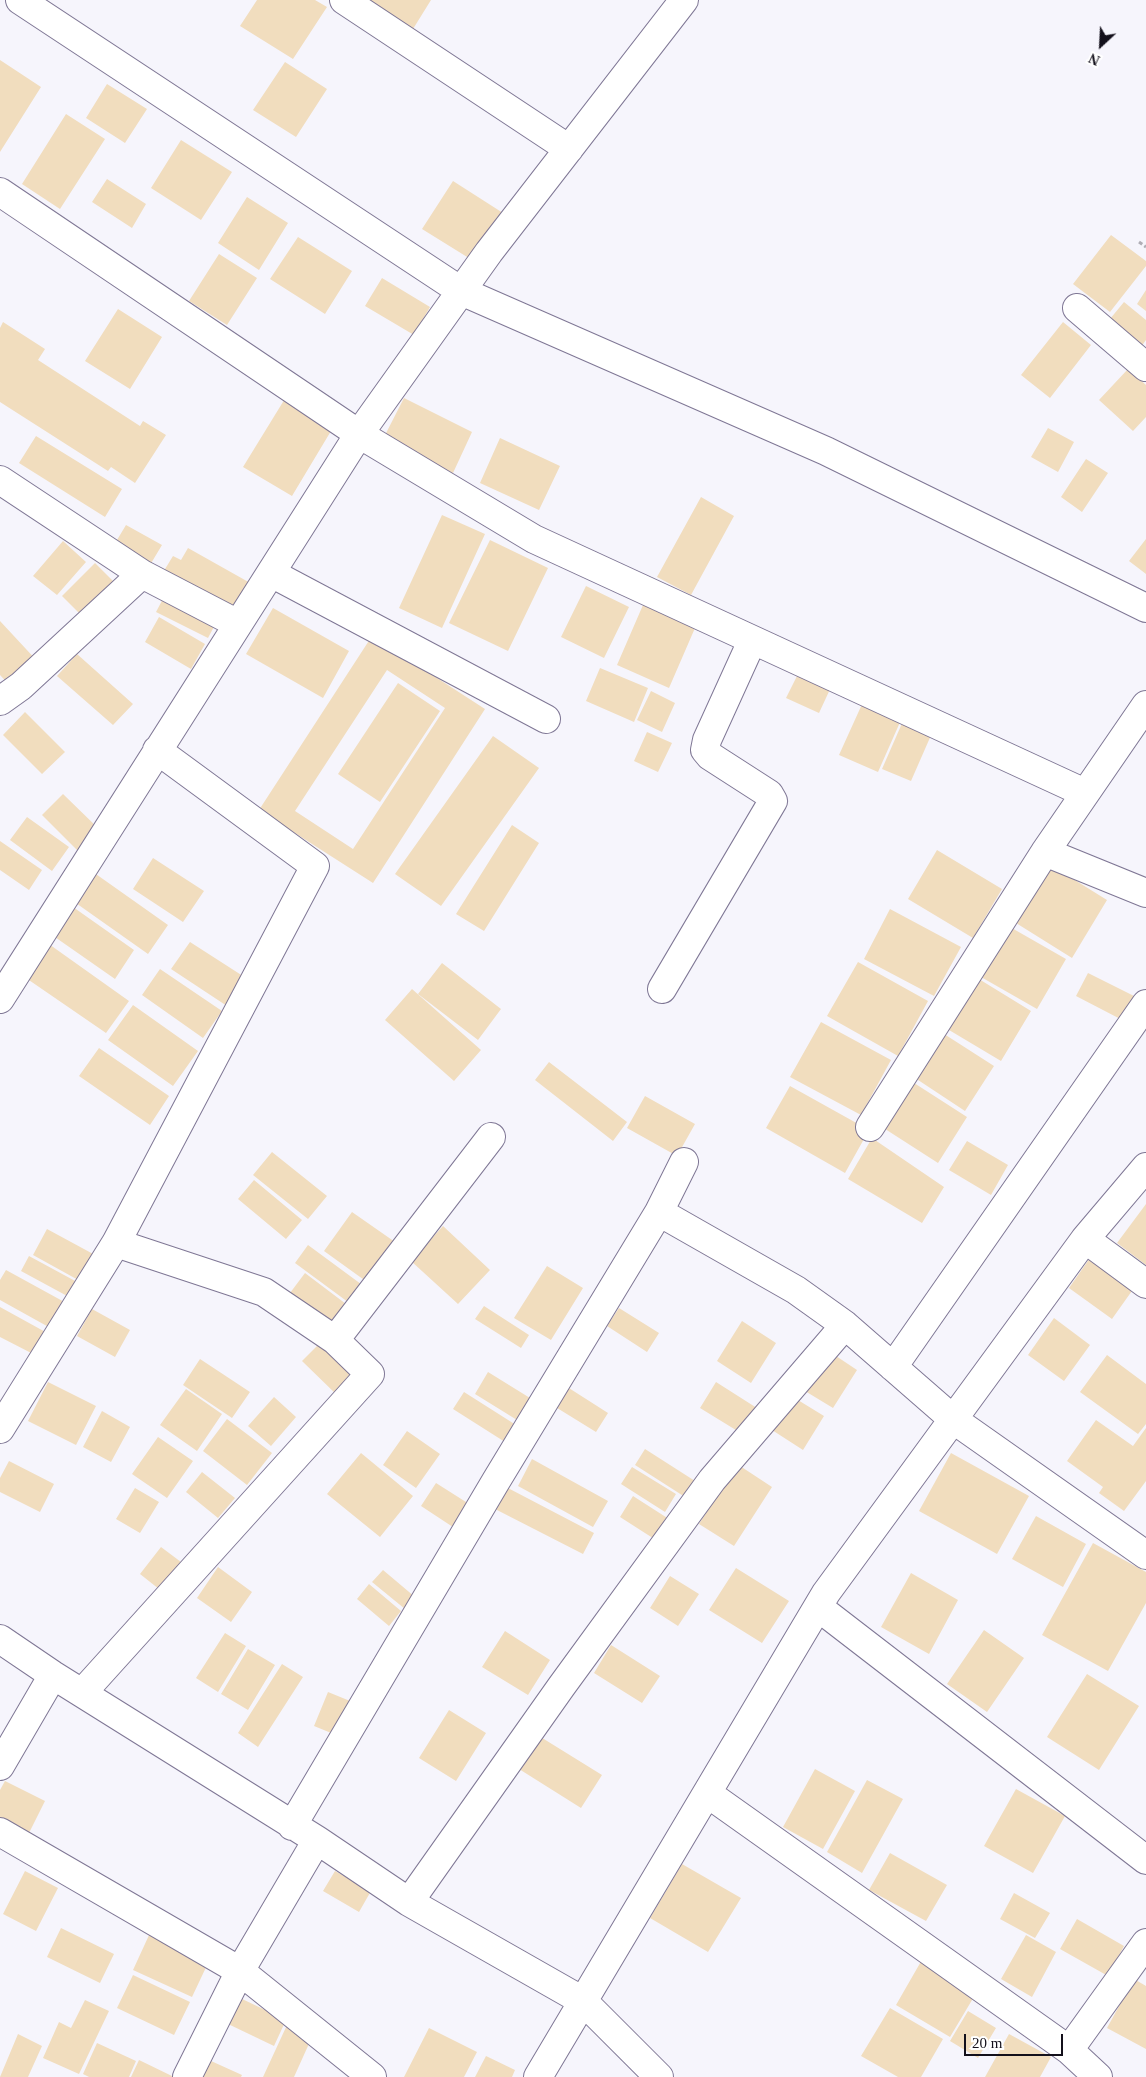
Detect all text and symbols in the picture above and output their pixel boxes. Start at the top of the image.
north arrow [1076,20,1126,70]
text: N [1087,50,1102,68]
scale bar [966,2024,1065,2056]
text: 20 m [972,2035,1002,2051]

